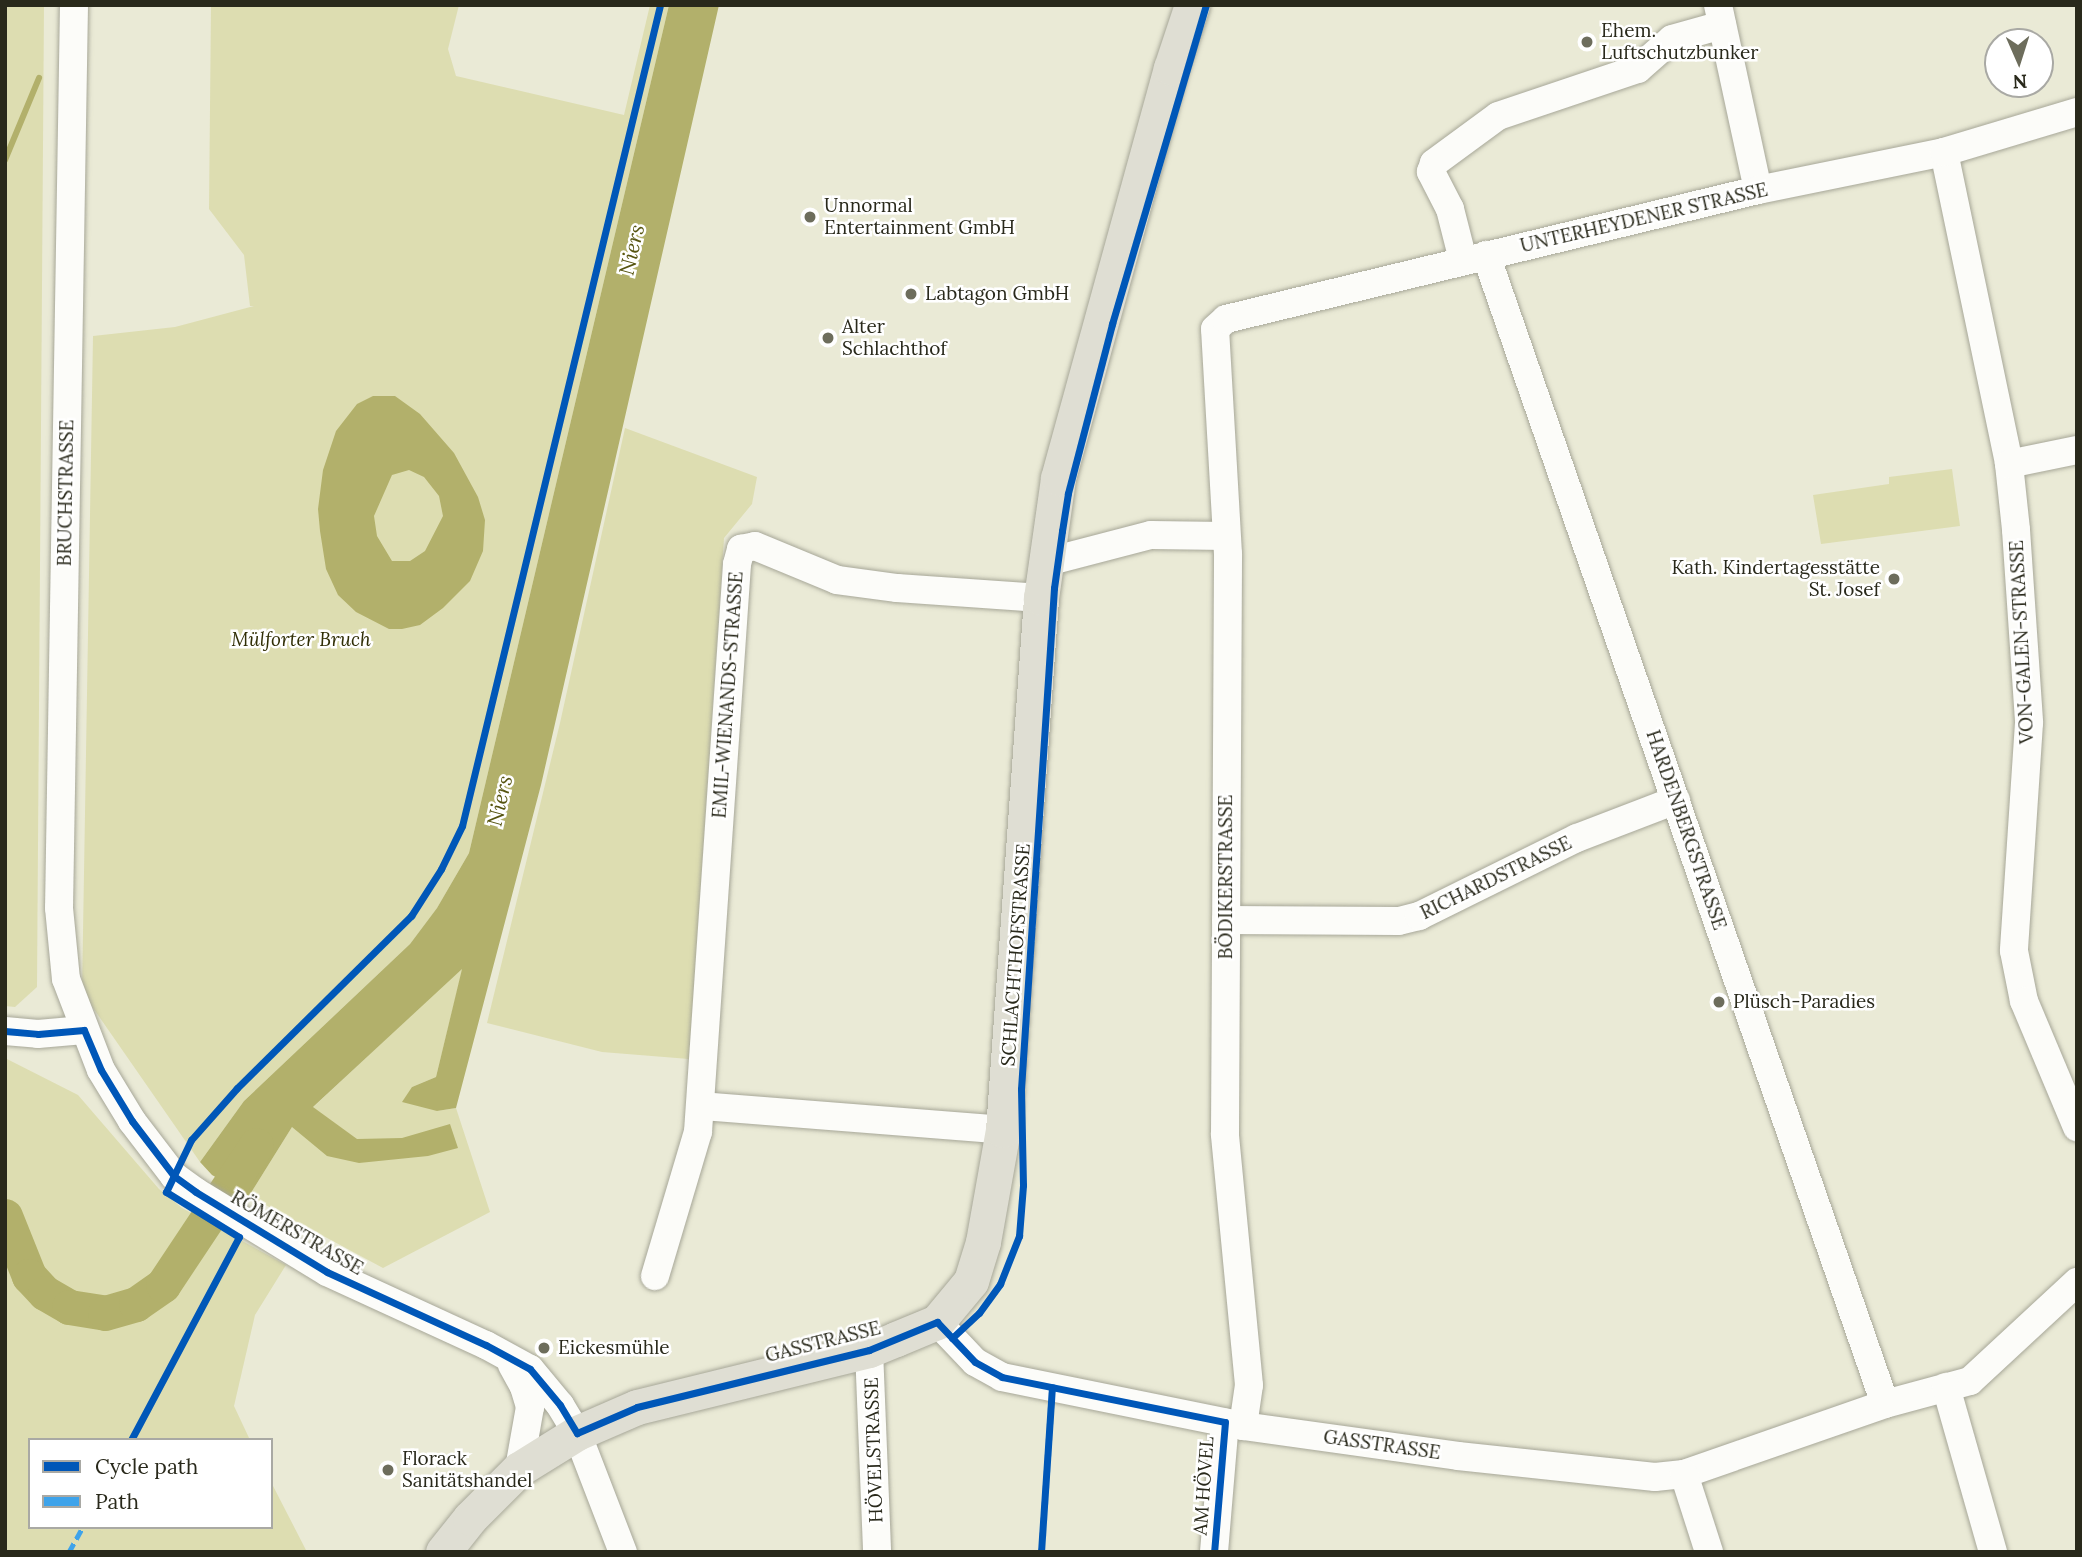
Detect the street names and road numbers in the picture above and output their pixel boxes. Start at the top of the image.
street label: UNTERHEYDENER STRASSE [1518,178,1770,258]
street label: BRUCHSTRASSE [53,419,79,567]
street label: VON-GALEN-STRASSE [2005,539,2039,745]
street label: EMIL-WIENANDS-STRASSE [708,571,748,819]
street label: HARDENBERGSTRASSE [1641,727,1731,933]
street label: BÖDIKERSTRASSE [1215,795,1237,959]
street label: RICHARDSTRASSE [1417,832,1575,924]
street label: SCHLACHTHOFSTRASSE [997,843,1035,1067]
street label: RÖMERSTRASSE [227,1186,367,1280]
street label: GASSTRASSE [763,1317,883,1367]
street label: HÖVELSTRASSE [860,1377,888,1523]
street label: GASSTRASSE [1322,1425,1442,1465]
street label: AM HÖVEL [1189,1436,1219,1536]

